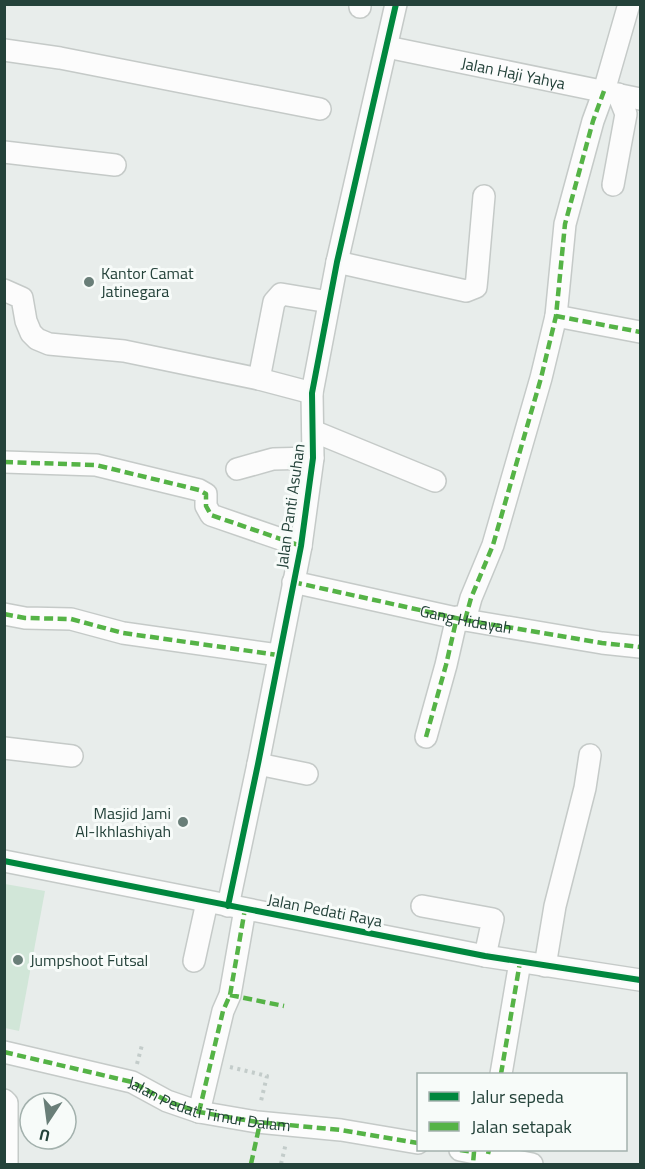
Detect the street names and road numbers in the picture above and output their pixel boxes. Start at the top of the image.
street label: Jalan Haji Yahya [459,51,568,95]
street label: Jalan Panti Asuhan [269,442,311,570]
street label: Gang Hidayah [418,598,514,640]
street label: Jalan Pedati Raya [266,887,384,933]
street label: Jalan Pedati Timur Dalam [126,1070,292,1137]

